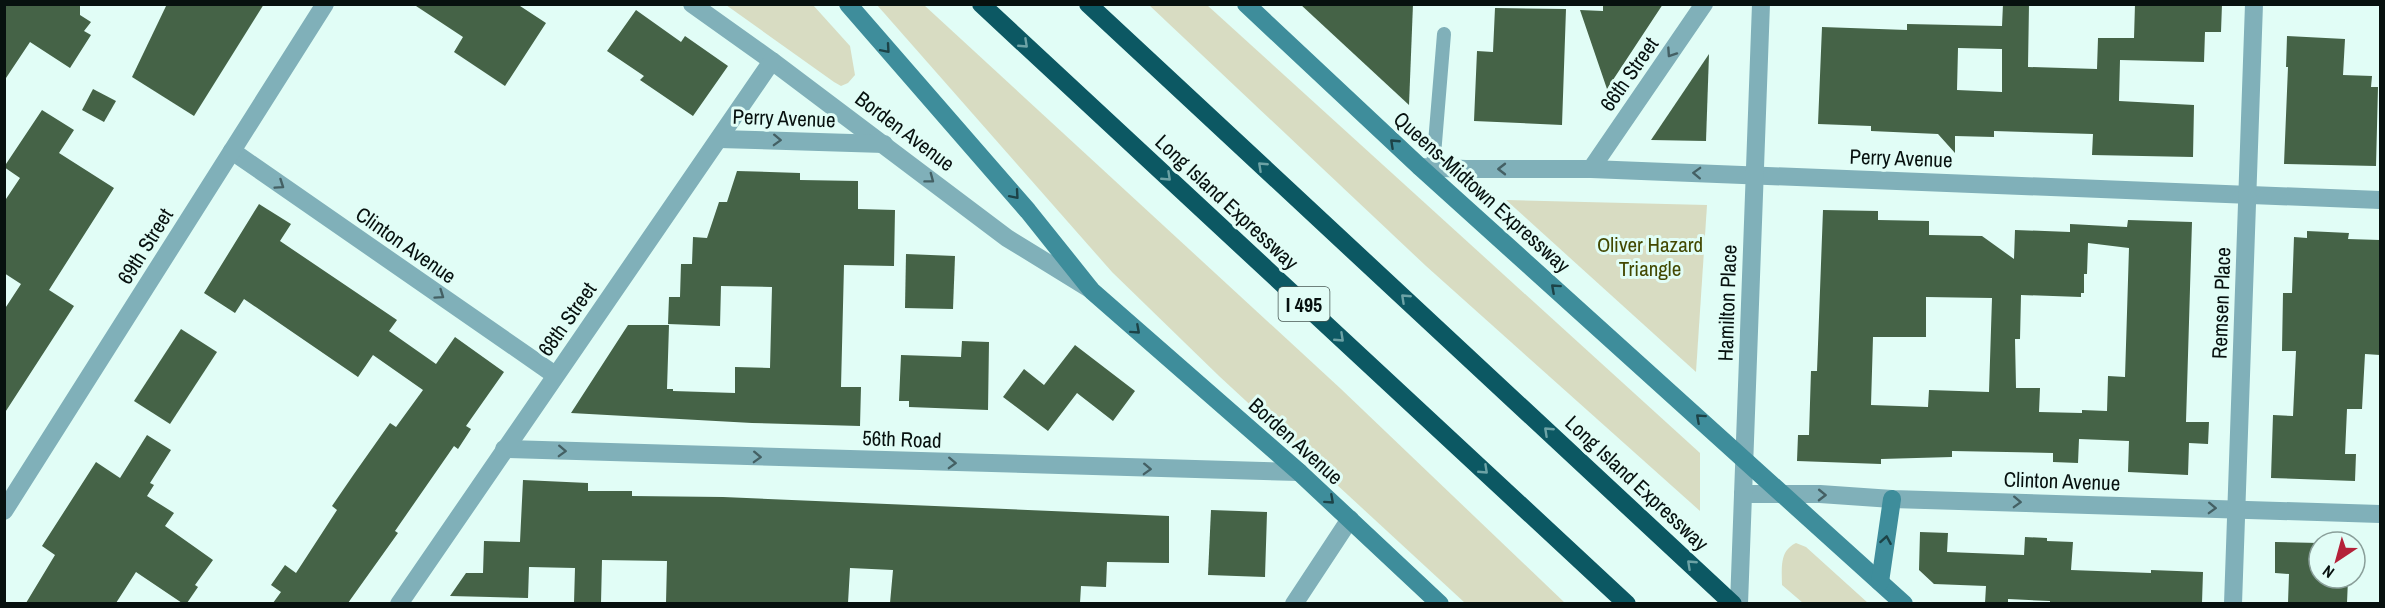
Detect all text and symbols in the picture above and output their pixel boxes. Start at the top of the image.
street label: 66th Street [1593,31,1665,117]
one-way arrow [1017,37,1027,48]
one-way arrow [879,42,890,52]
one-way arrow [1667,46,1678,57]
street label: Borden Avenue [849,84,961,178]
street label: Perry Avenue [732,102,836,134]
street label: Queens-Midtown Expressway [1387,105,1577,280]
street label: Long Island Expressway [1149,128,1305,277]
one-way arrow [773,134,782,147]
one-way arrow [1391,139,1401,150]
street label: Perry Avenue [1849,142,1953,174]
one-way arrow [1258,162,1269,173]
one-way arrow [1497,163,1506,175]
one-way arrow [1692,166,1701,179]
one-way arrow [1160,170,1170,181]
one-way arrow [924,172,935,183]
one-way arrow [273,178,284,189]
one-way arrow [1008,188,1019,199]
street label: Clinton Avenue [350,200,462,290]
street label: 69th Street [110,202,180,289]
park label: Oliver Hazard Triangle [1597,230,1703,283]
street label: Hamilton Place [1710,244,1744,362]
street label: Remsen Place [2205,247,2237,359]
street label: 68th Street [531,276,603,362]
one-way arrow [1551,284,1562,295]
road number: I 495 [1278,287,1330,321]
one-way arrow [434,288,444,300]
one-way arrow [1401,295,1412,306]
one-way arrow [1129,323,1140,334]
one-way arrow [1334,331,1344,342]
street label: Borden Avenue [1243,391,1349,491]
street label: Long Island Expressway [1559,409,1715,558]
one-way arrow [1696,414,1707,425]
street label: 56th Road [862,423,942,455]
one-way arrow [1544,427,1554,438]
one-way arrow [558,445,567,457]
one-way arrow [753,451,762,463]
one-way arrow [948,457,957,469]
one-way arrow [1142,463,1151,475]
one-way arrow [1477,463,1487,474]
street label: Clinton Avenue [2003,464,2121,498]
one-way arrow [1818,488,1827,501]
one-way arrow [1322,493,1333,504]
one-way arrow [2013,496,2022,509]
one-way arrow [2208,502,2217,514]
north arrow [2307,530,2367,590]
one-way arrow [1880,536,1892,545]
one-way arrow [1687,560,1697,571]
text: N [2318,560,2338,584]

